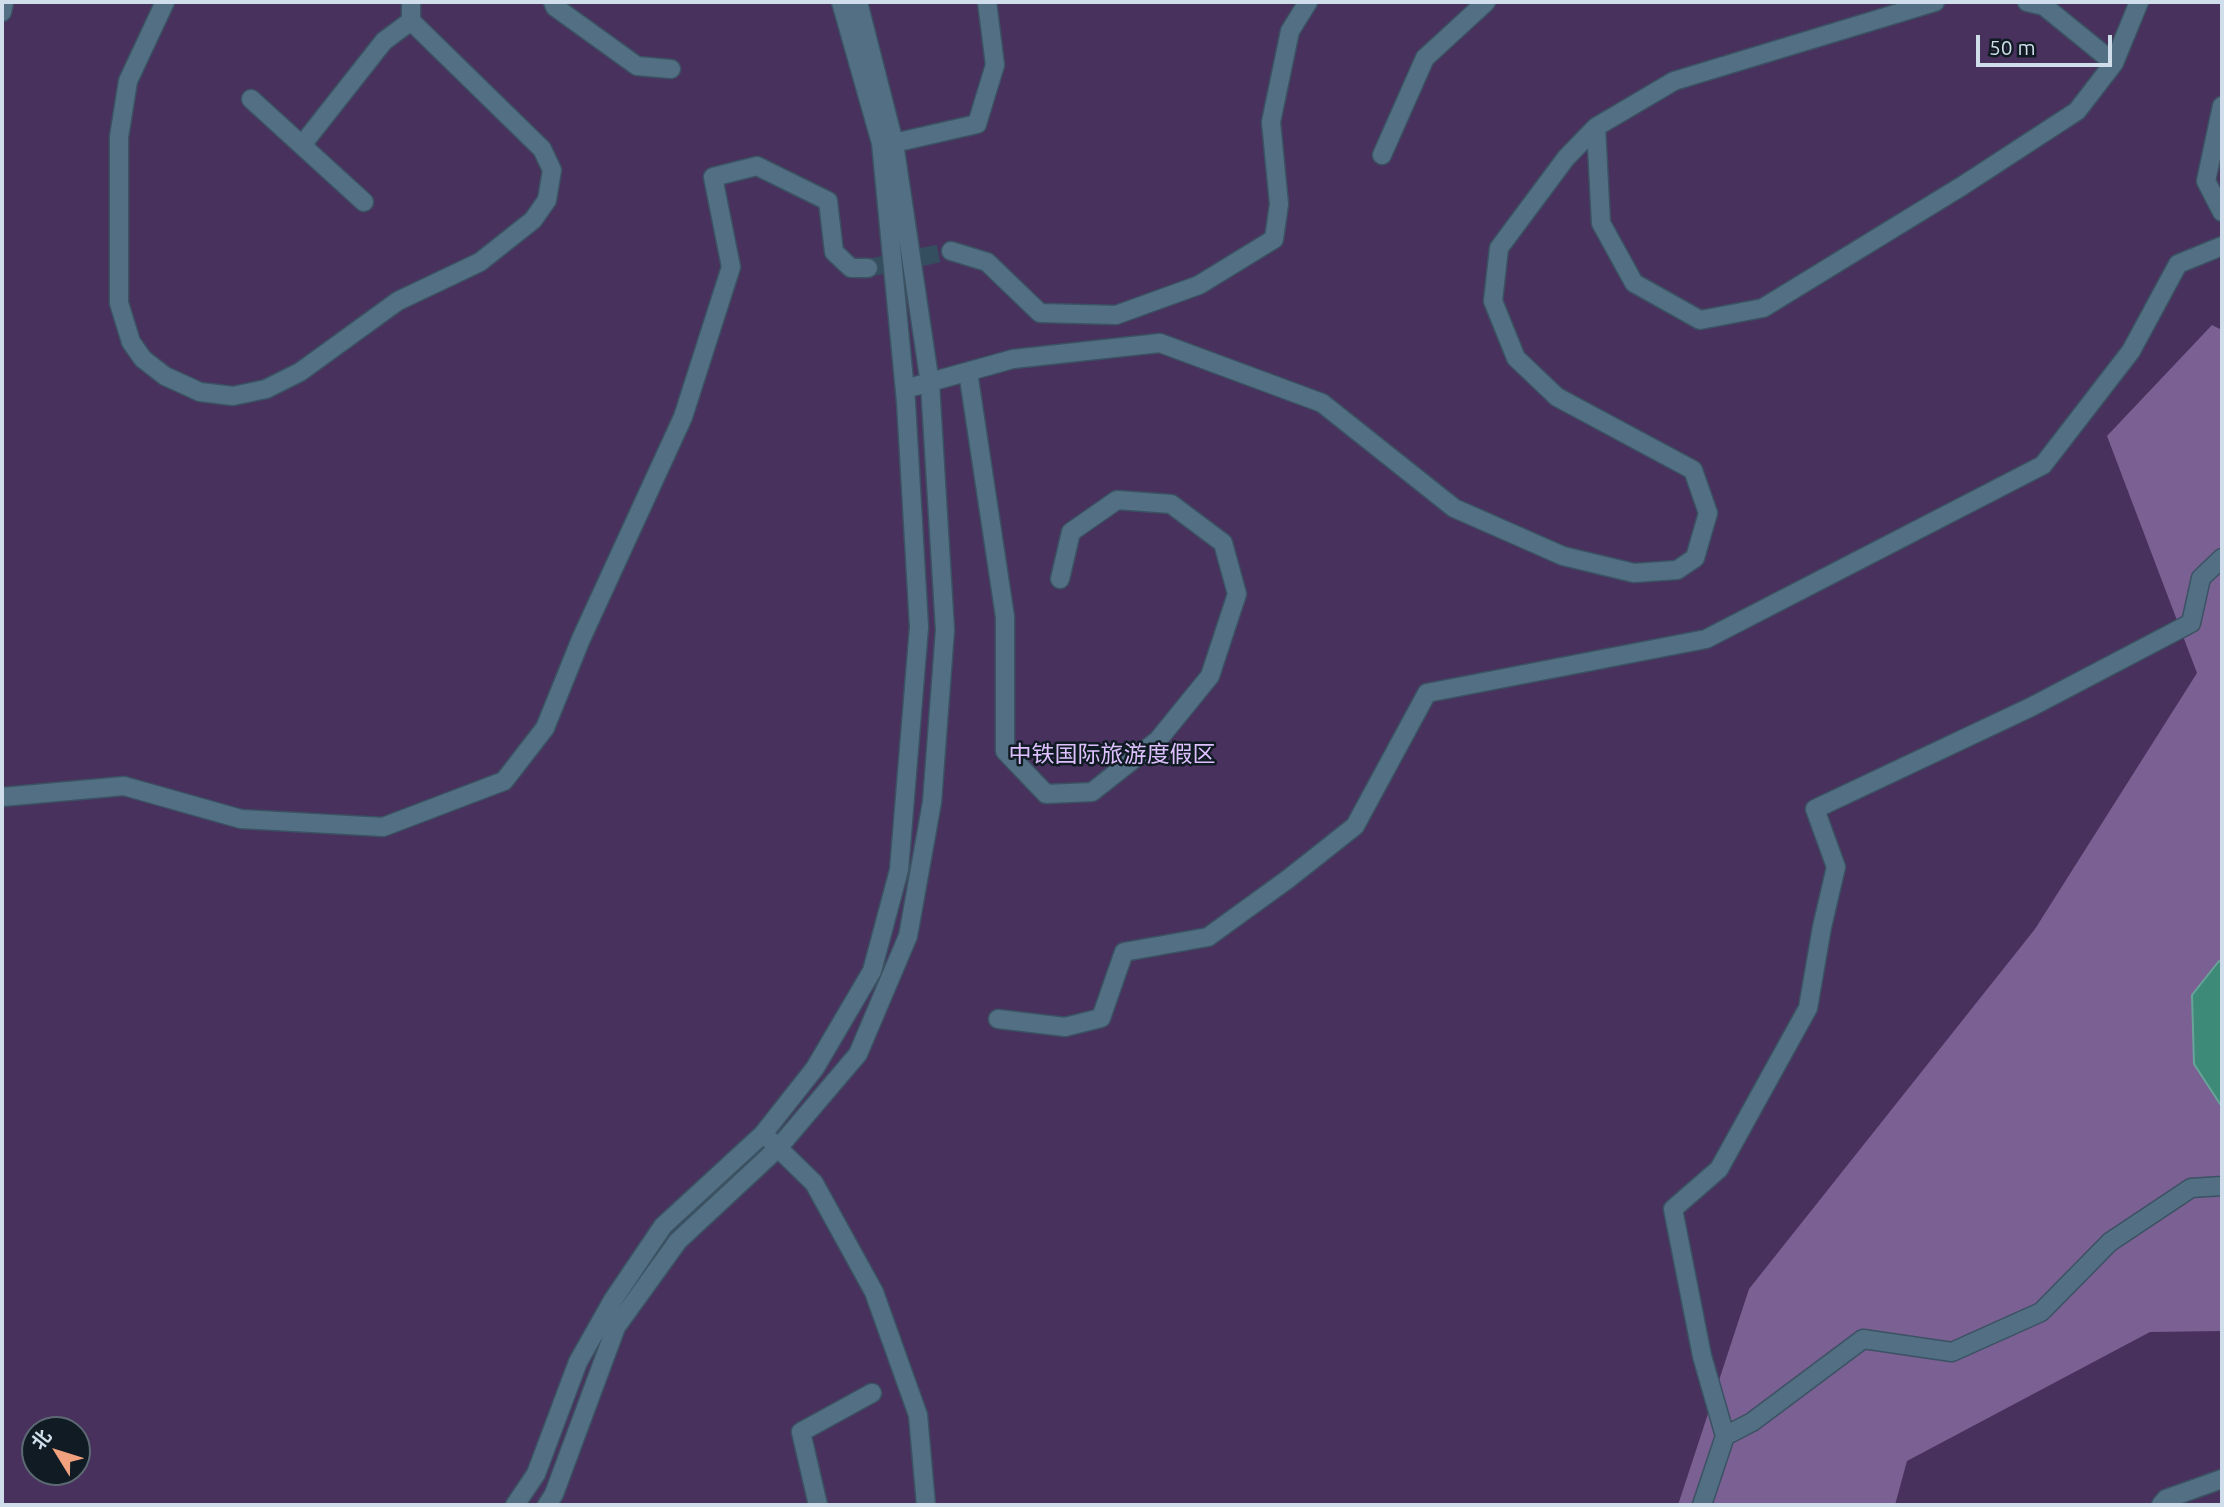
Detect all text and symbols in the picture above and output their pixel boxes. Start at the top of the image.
scale bar [1979,21,2116,65]
text: 50 m [1989,35,2036,59]
park label: 中铁国际旅游度假区 [1009,740,1215,768]
north arrow [21,1416,91,1486]
text: 北 [27,1425,56,1454]

